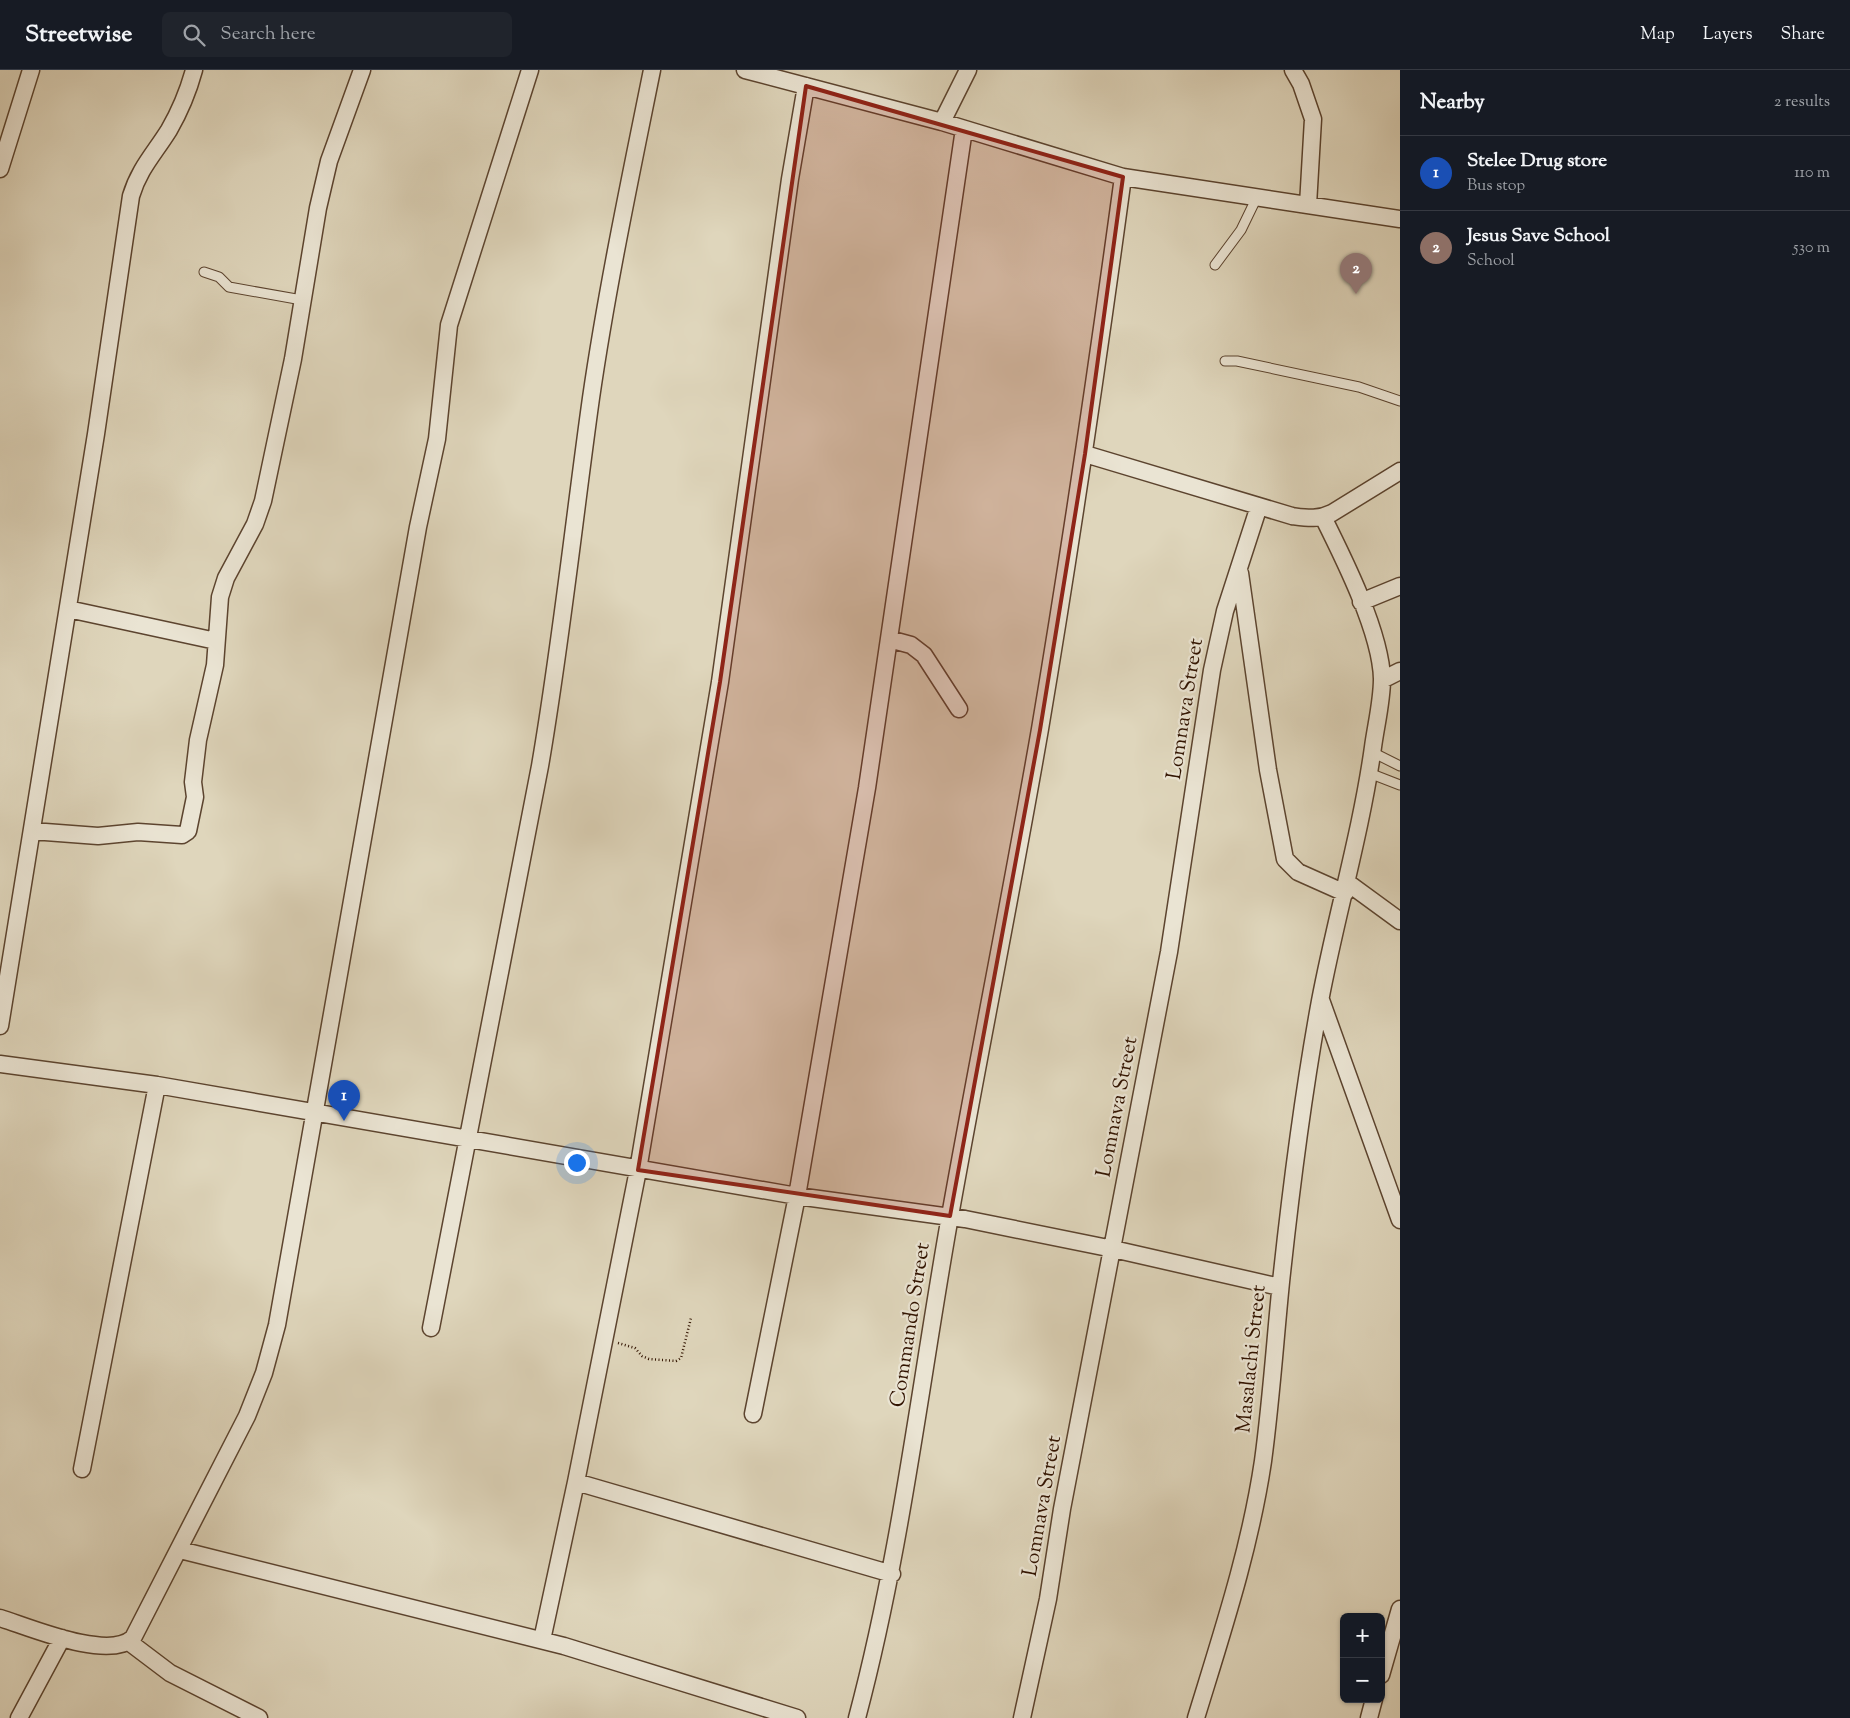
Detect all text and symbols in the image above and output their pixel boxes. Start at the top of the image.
search box [162,12,512,57]
text: Streetwise [25,18,132,52]
icon: search [180,21,208,49]
text: Search here [220,21,316,48]
text: Map [1640,22,1675,48]
text: Layers [1703,22,1753,48]
text: Share [1781,22,1825,48]
text: Nearby [1420,88,1485,118]
text: 2 results [1774,91,1830,114]
text: Stelee Drug store [1467,148,1607,175]
text: 1 [1433,162,1439,185]
text: 110 m [1794,162,1830,185]
text: Bus stop [1467,175,1525,198]
text: Jesus Save School [1467,223,1610,250]
text: 2 [1432,237,1440,260]
text: 530 m [1793,237,1830,260]
text: School [1467,250,1515,273]
pin: 2 [1340,253,1372,294]
street label: Lomnava Street [1160,636,1212,782]
street label: Lomnava Street [1090,1034,1146,1180]
pin: 1 [328,1080,360,1121]
your location [564,1150,590,1176]
street label: Commando Street [883,1241,939,1409]
street label: Masalachi Street [1229,1284,1275,1434]
street label: Lomnava Street [1016,1433,1070,1579]
map controls [1340,1613,1385,1703]
button: + [1340,1613,1385,1658]
button: − [1340,1658,1385,1703]

